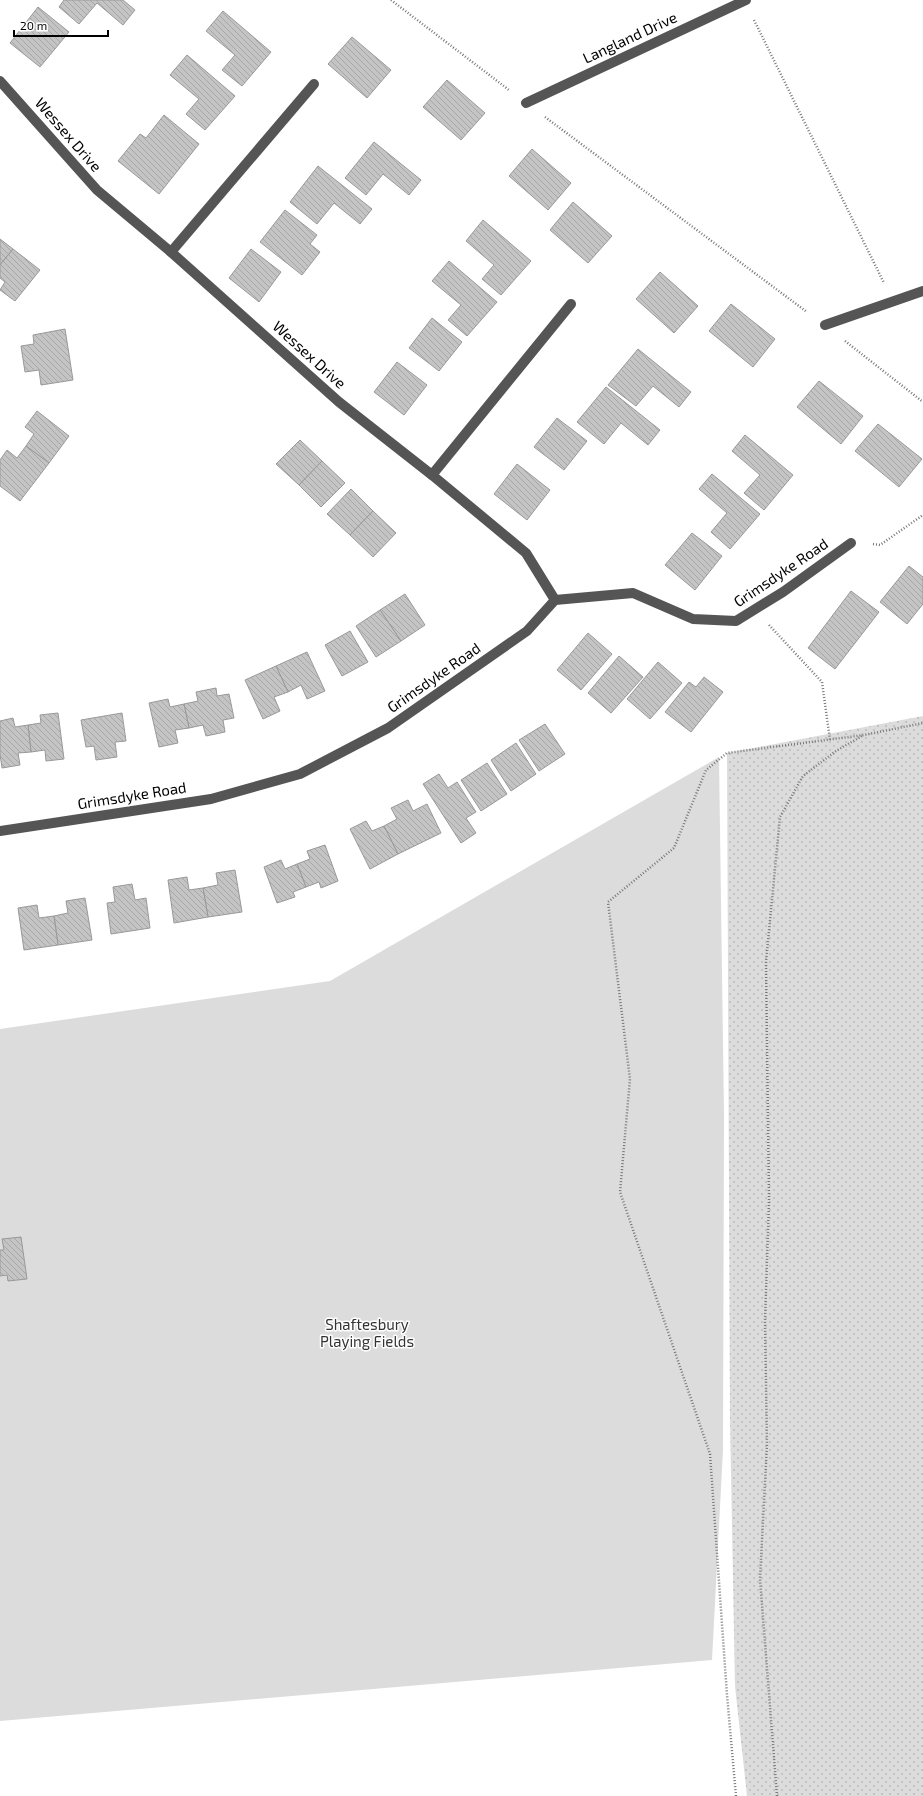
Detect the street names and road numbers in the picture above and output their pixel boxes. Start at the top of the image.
street label: Langland Drive [580,7,680,67]
street label: Wessex Drive [32,94,106,175]
street label: Wessex Drive [269,317,350,392]
street label: Grimsdyke Road [730,534,831,610]
street label: Grimsdyke Road [383,638,484,716]
street label: Grimsdyke Road [76,778,187,812]

